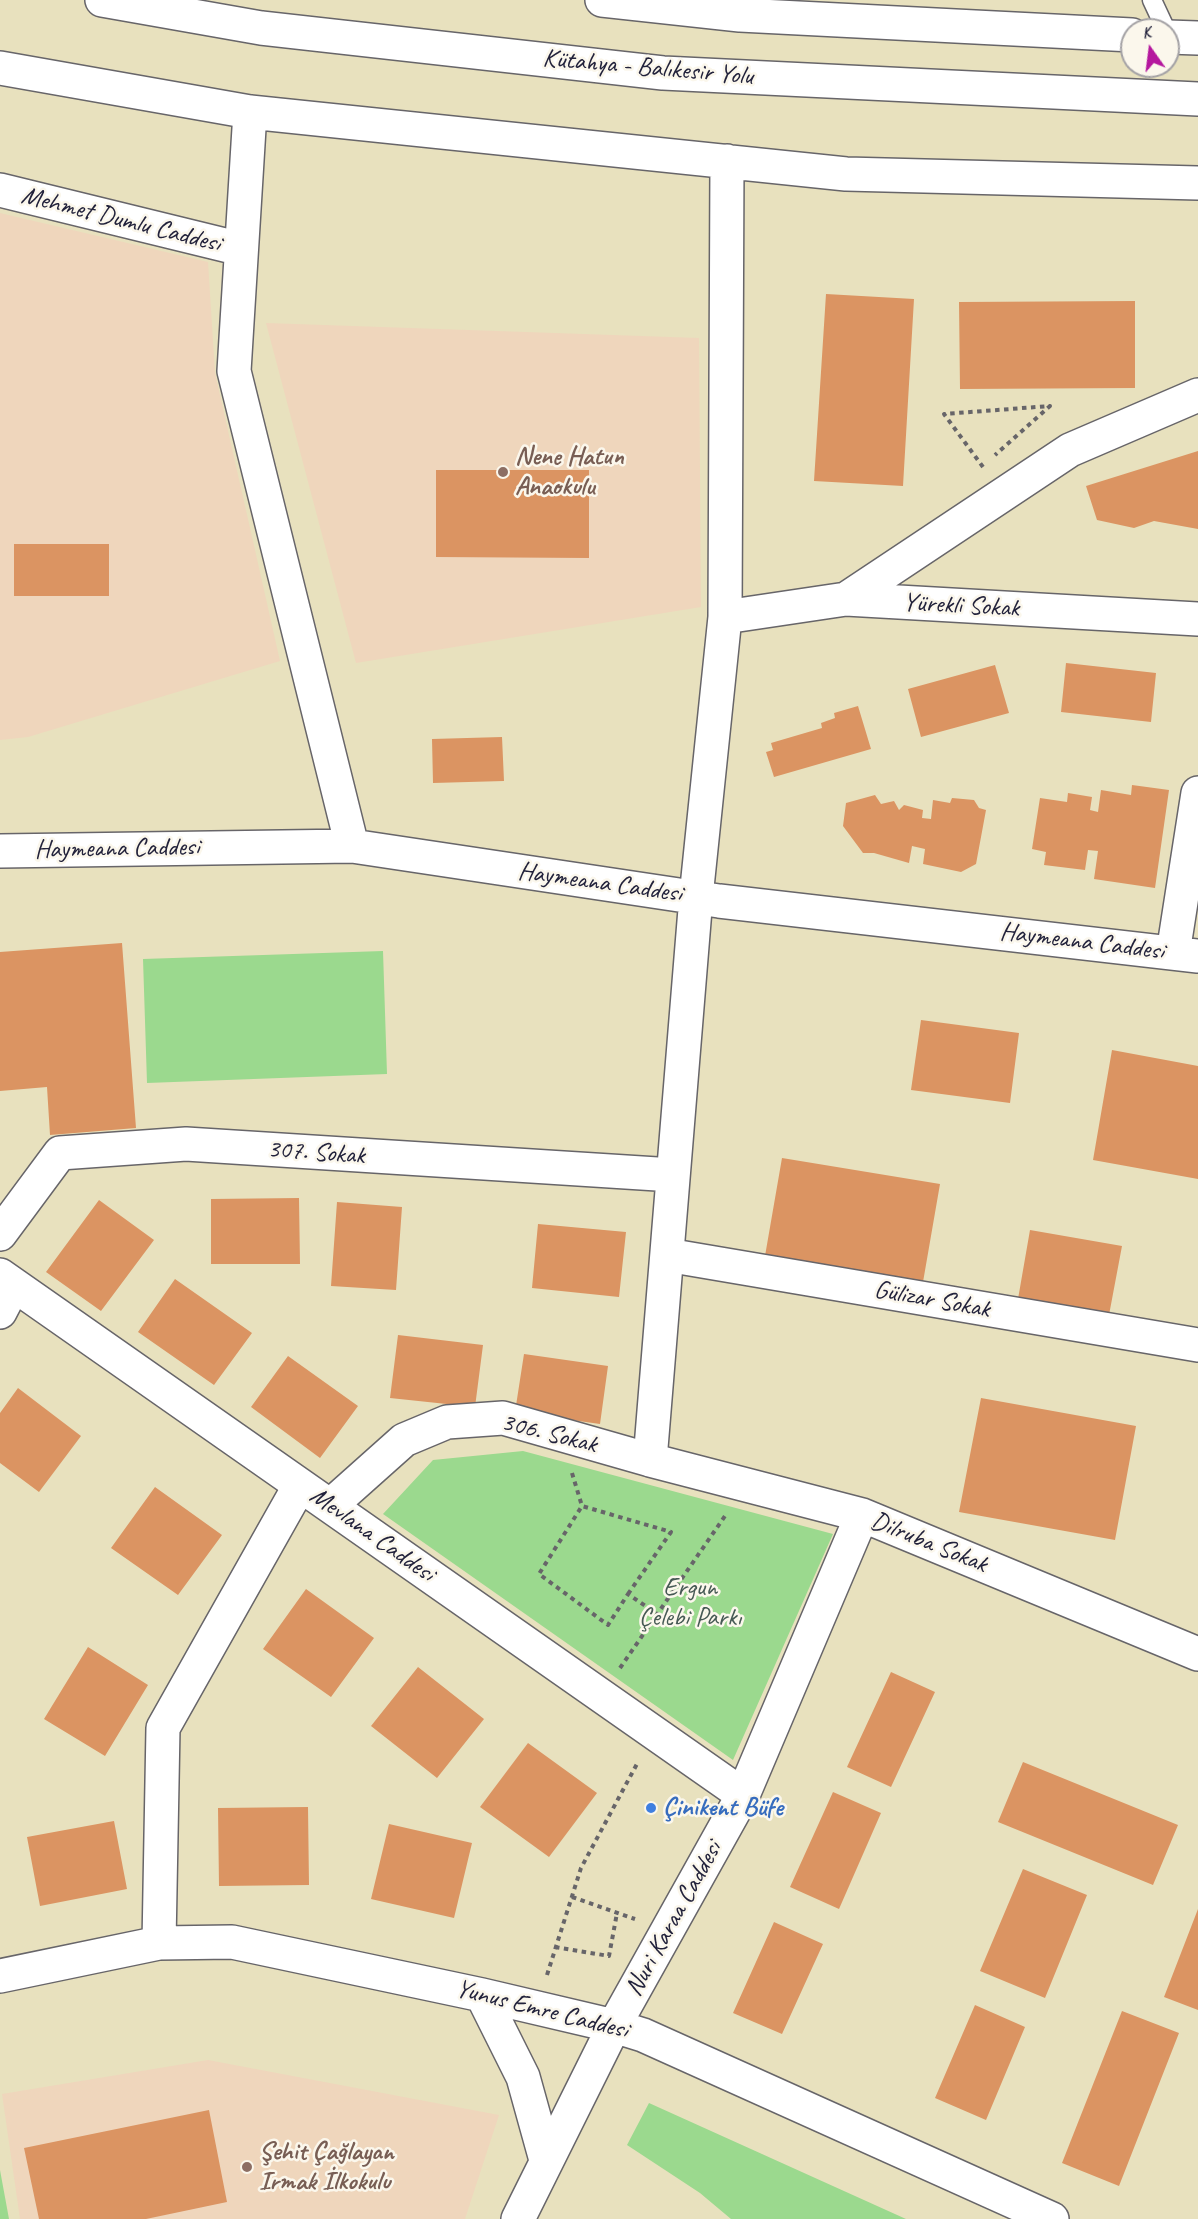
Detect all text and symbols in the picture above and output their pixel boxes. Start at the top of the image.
north arrow [1120,18,1180,78]
text: K [1140,22,1152,43]
street label: Kütahya - Balıkesir Yolu [541,43,755,93]
street label: Mehmet Dumlu Caddesi [18,180,224,260]
place label: Nene Hatun Anaokulu [515,441,624,502]
marker: Nene Hatun Anaokulu [496,465,510,479]
street label: Yürekli Sokak [902,587,1020,625]
street label: Haymeana Caddesi [34,832,200,866]
street label: Haymeana Caddesi [516,856,684,910]
street label: Haymeana Caddesi [998,916,1166,968]
street label: 307. Sokak [266,1134,366,1172]
street label: Gülizar Sokak [872,1274,992,1326]
street label: 306. Sokak [498,1407,600,1461]
street label: Mevlana Caddesi [303,1480,441,1590]
street label: Dilruba Sokak [866,1506,992,1580]
park label: Ergun Çelebi Parkı [639,1572,741,1634]
place label: Çinikent Büfe [663,1792,783,1824]
marker: Çinikent Büfe [644,1801,658,1815]
street label: Nuri Karaa Caddesi [619,1836,729,2002]
street label: Yunus Emre Caddesi [453,1974,631,2046]
place label: Şehit Çağlayan Irmak İlkokulu [259,2136,394,2198]
marker: Şehit Çağlayan Irmak İlkokulu [240,2160,254,2174]

